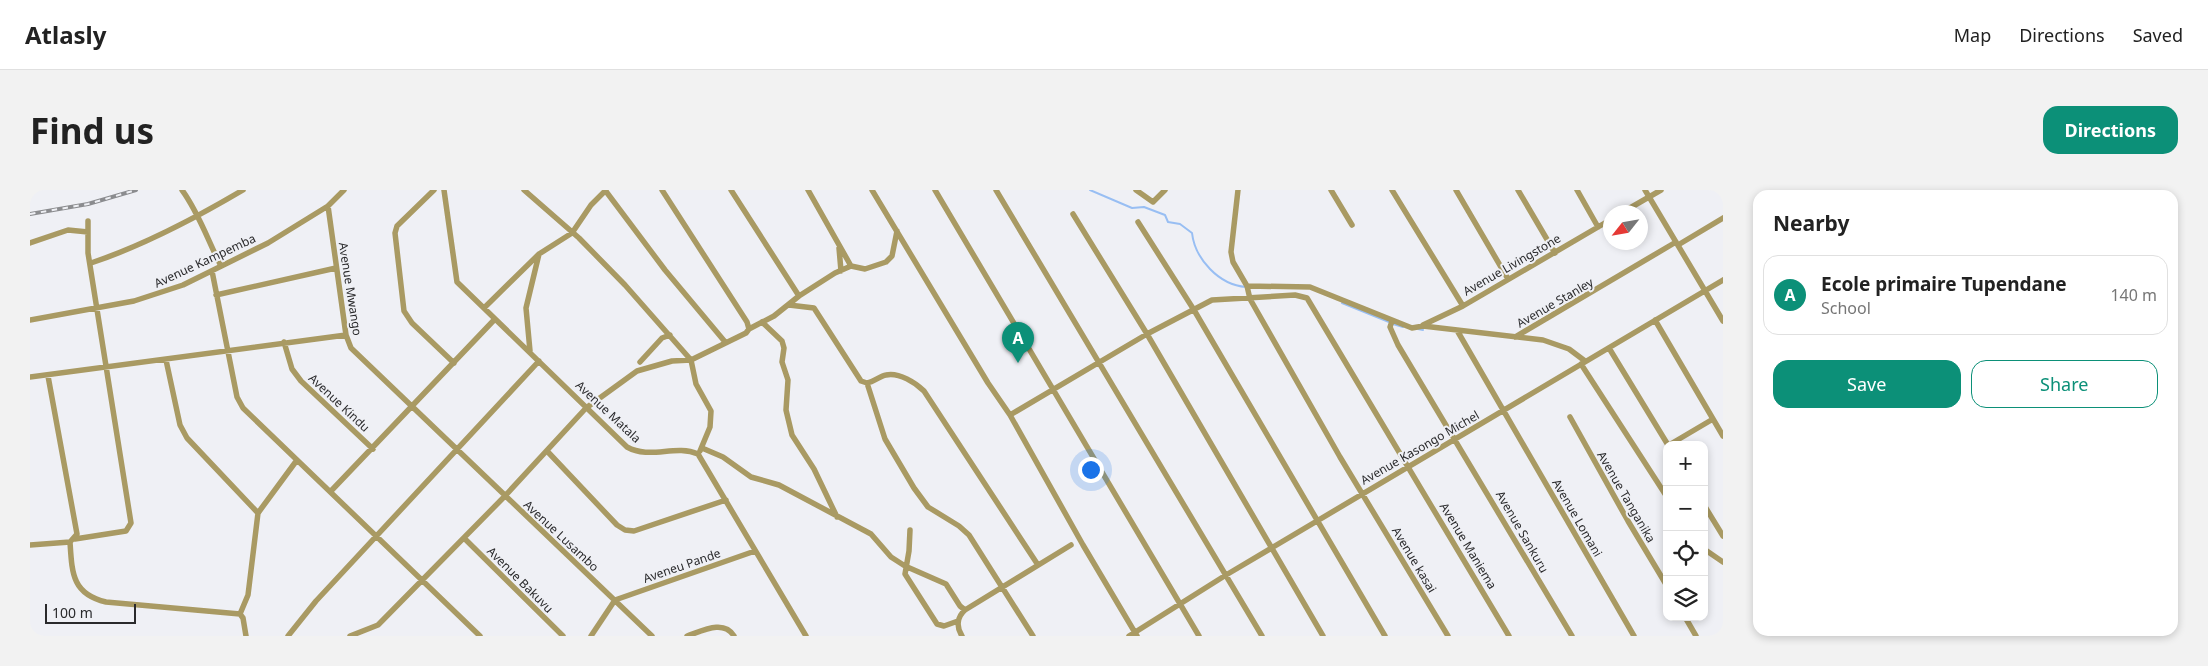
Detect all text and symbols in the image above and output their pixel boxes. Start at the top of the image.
text: Atlasly [25,18,106,51]
text: Map [1954,23,1991,47]
text: Directions [2019,23,2105,47]
text: Saved [2133,23,2183,47]
button: Directions [2043,106,2178,154]
text: Find us [30,107,154,154]
north arrow [1603,205,1648,250]
text: Nearby [1773,209,1849,237]
street label: Avenue Kampemba [151,230,258,292]
street label: Avenue Livingstone [1460,230,1564,299]
street label: Avenue Mwango [335,241,366,337]
text: Ecole primaire Tupendane [1821,271,2067,297]
street label: Avenue Stanley [1513,273,1597,331]
text: A [1784,284,1796,306]
text: 140 m [2110,284,2157,306]
text: School [1821,297,1871,319]
pin: A [1002,322,1034,363]
button: Save [1773,360,1961,408]
button: Share [1971,360,2158,408]
street label: Avenue Kindu [305,370,374,435]
street label: Avenue Matala [572,377,645,446]
street label: Avenue Kasongo Michel [1357,407,1482,489]
map controls [1663,441,1708,621]
button: + [1663,441,1708,486]
street label: Avenue Tanganika [1593,448,1660,546]
your location [1078,457,1104,483]
street label: Avenue Lomani [1548,476,1607,560]
button: − [1663,486,1708,531]
street label: Avenue Sankuru [1492,488,1553,576]
street label: Avenue Lusambo [520,496,603,575]
street label: Avenue Maniema [1436,499,1501,592]
street label: Avenue kasai [1388,524,1441,596]
button: locate [1663,531,1708,576]
street label: Avenue Bakuvu [484,543,557,616]
street label: Aveneu Pande [641,544,723,587]
button: layers [1663,576,1708,621]
scale bar [45,601,136,624]
text: 100 m [52,603,93,622]

